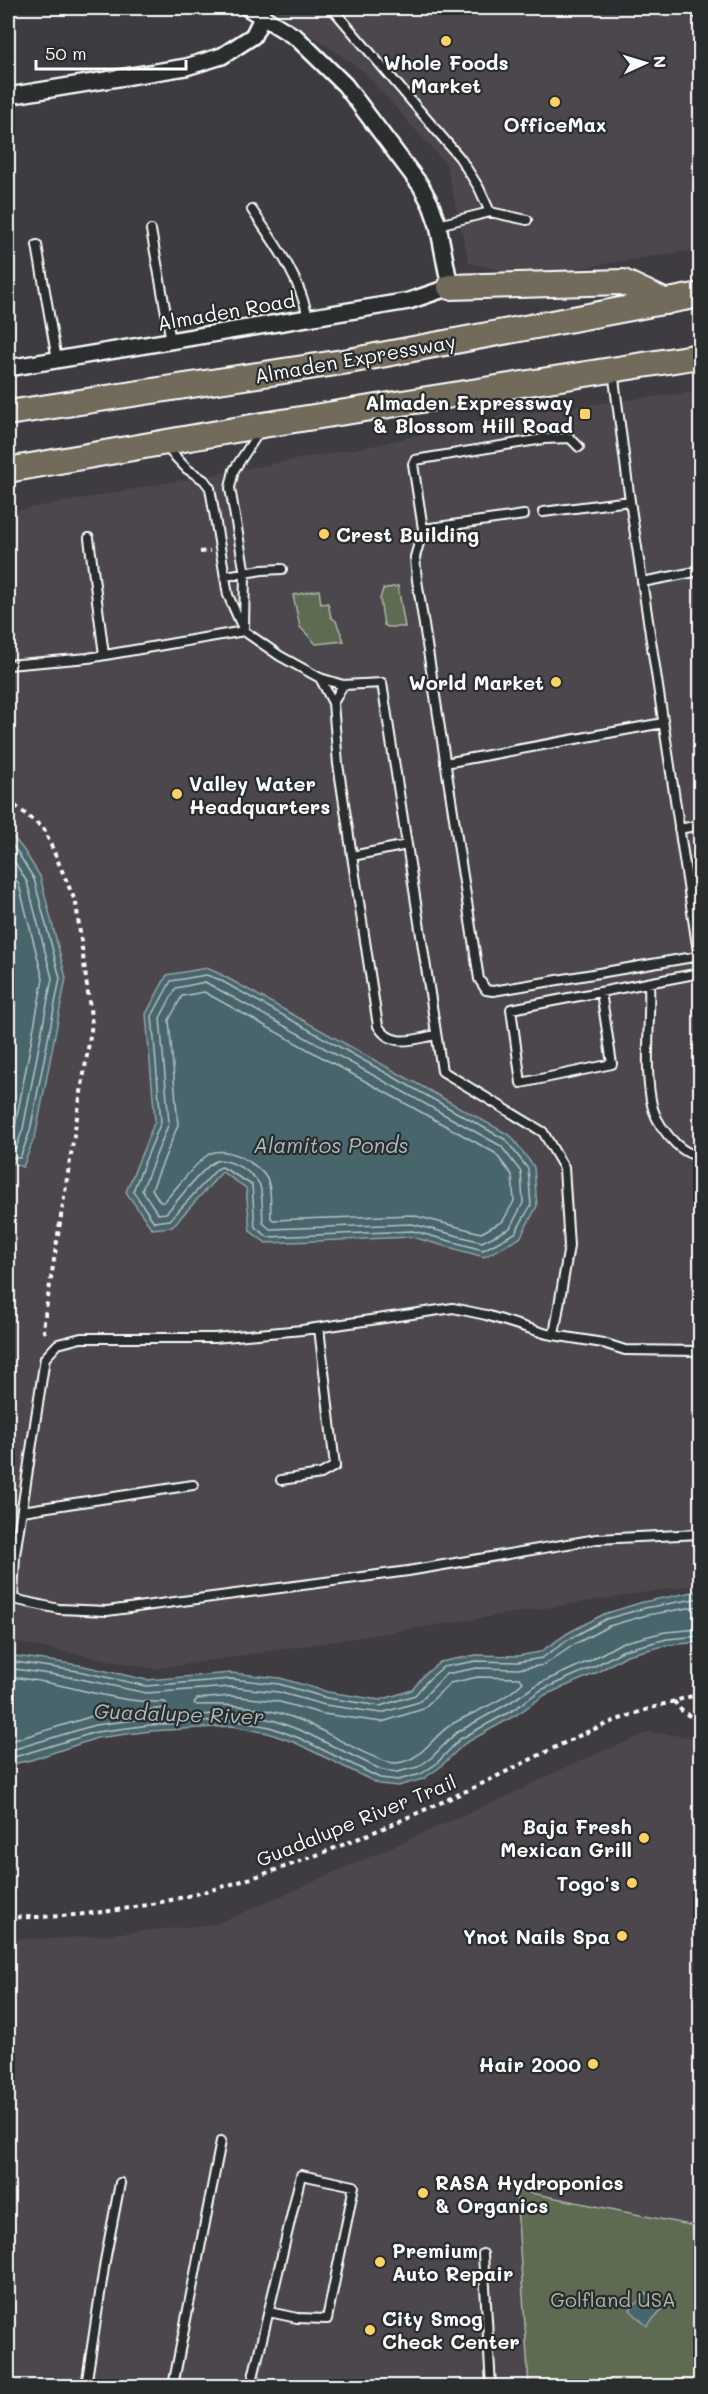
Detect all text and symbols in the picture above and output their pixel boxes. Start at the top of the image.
scale bar [36,33,186,71]
north arrow [615,33,675,93]
marker: Whole Foods Market [439,34,453,48]
text: 50 m [45,41,87,65]
place label: Whole Foods Market [383,49,509,98]
text: N [650,55,671,69]
marker: OfficeMax [548,95,562,109]
place label: OfficeMax [504,111,606,137]
street label: Almaden Road [155,286,297,336]
street label: Almaden Expressway [252,327,458,389]
place label: Almaden Expressway & Blossom Hill Road [365,389,573,438]
marker: Almaden Expressway & Blossom Hill Road [578,407,592,421]
place label: Crest Building [336,521,479,547]
marker: Crest Building [317,527,331,541]
place label: World Market [409,669,544,695]
marker: World Market [549,675,563,689]
place label: Valley Water Headquarters [189,770,330,819]
marker: Valley Water Headquarters [170,787,184,801]
water label: Alamitos Ponds [253,1131,409,1158]
water label: Guadalupe River [93,1697,265,1729]
street label: Guadalupe River Trail [252,1768,460,1872]
place label: Baja Fresh Mexican Grill [500,1813,632,1862]
marker: Baja Fresh Mexican Grill [637,1831,651,1845]
place label: Togo's [557,1870,620,1896]
marker: Togo's [625,1876,639,1890]
place label: Ynot Nails Spa [463,1923,610,1949]
marker: Ynot Nails Spa [615,1929,629,1943]
place label: Hair 2000 [478,2051,581,2077]
marker: Hair 2000 [586,2057,600,2071]
place label: RASA Hydroponics & Organics [435,2169,624,2218]
marker: RASA Hydroponics & Organics [416,2186,430,2200]
place label: Premium Auto Repair [392,2237,513,2286]
marker: Premium Auto Repair [373,2255,387,2269]
park label: Golfland USA [550,2286,676,2312]
place label: City Smog Check Center [382,2305,520,2354]
marker: City Smog Check Center [363,2323,377,2337]

